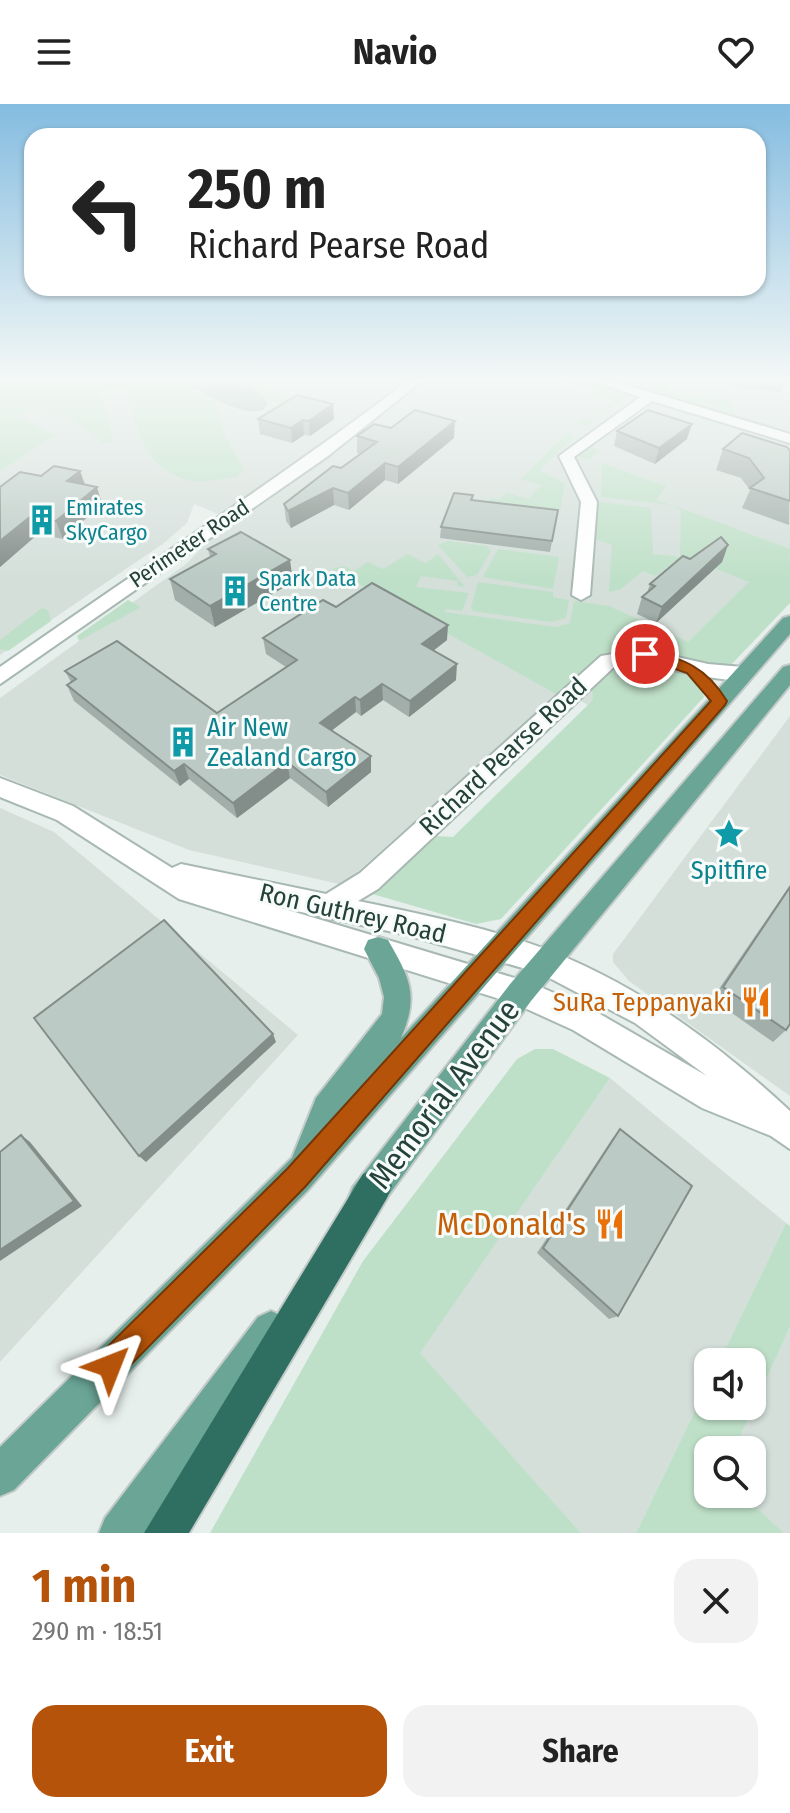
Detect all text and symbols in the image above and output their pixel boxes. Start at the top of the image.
icon: menu [32,30,76,74]
text: Navio [353,30,437,74]
icon: heart [714,30,758,74]
text: 250 m [188,156,326,223]
icon: left [56,160,160,264]
text: Richard Pearse Road [188,224,489,268]
street label: Perimeter Road [124,493,254,593]
place label: Emirates SkyCargo [66,494,148,546]
building icon: Emirates SkyCargo [25,503,59,537]
place label: Spark Data Centre [259,565,356,617]
building icon: Spark Data Centre [218,574,252,608]
pin [611,620,679,688]
icon: arrive [623,632,667,676]
street label: Richard Pearse Road [413,671,593,842]
place label: Air New Zealand Cargo [207,712,357,773]
building icon: Air New Zealand Cargo [166,725,200,759]
place icon: Spitfire [712,817,746,851]
place label: Spitfire [691,855,767,886]
street label: Ron Guthrey Road [257,877,449,950]
restaurant icon: SuRa Teppanyaki [739,985,773,1019]
place label: SuRa Teppanyaki [553,987,732,1018]
street label: Memorial Avenue [361,992,527,1196]
place label: McDonald's [437,1205,586,1243]
restaurant icon: McDonald's [593,1207,627,1241]
position arrow [68,1324,152,1408]
map controls [694,1348,766,1508]
button: sound [694,1348,766,1420]
button: search [694,1436,766,1508]
text: 1 min [32,1557,137,1615]
button: close [674,1559,758,1643]
text: 290 m · 18:51 [32,1616,163,1647]
button: Exit [32,1705,387,1797]
button: Share [403,1705,758,1797]

